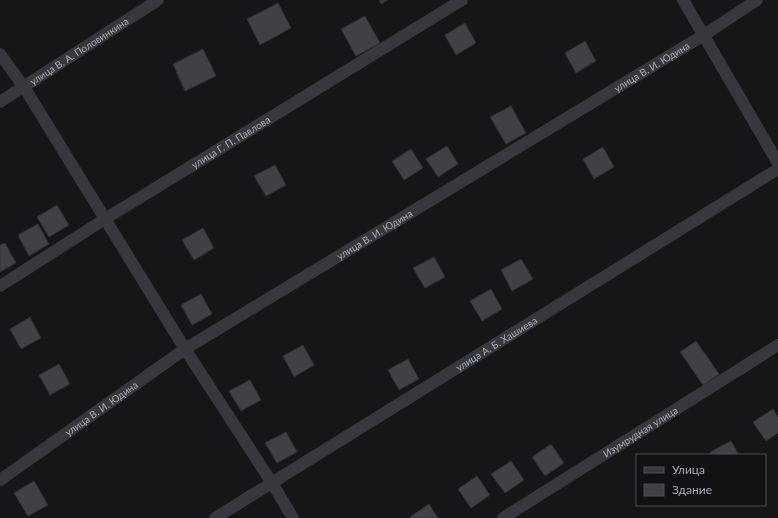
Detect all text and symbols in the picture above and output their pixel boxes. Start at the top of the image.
street label: улица В. А. Половинкина [27,15,131,87]
street label: улица В. И. Юдина [611,39,692,94]
street label: улица Г. П. Павлова [189,113,272,171]
street label: улица В. И. Юдина [334,207,414,262]
street label: улица А. Б. Хашиева [453,314,539,373]
street label: улица В. И. Юдина [62,378,140,438]
street label: Изумрудная улица [601,404,680,460]
legend [636,454,766,506]
text: Улица [672,462,705,477]
text: Здание [672,482,712,497]

